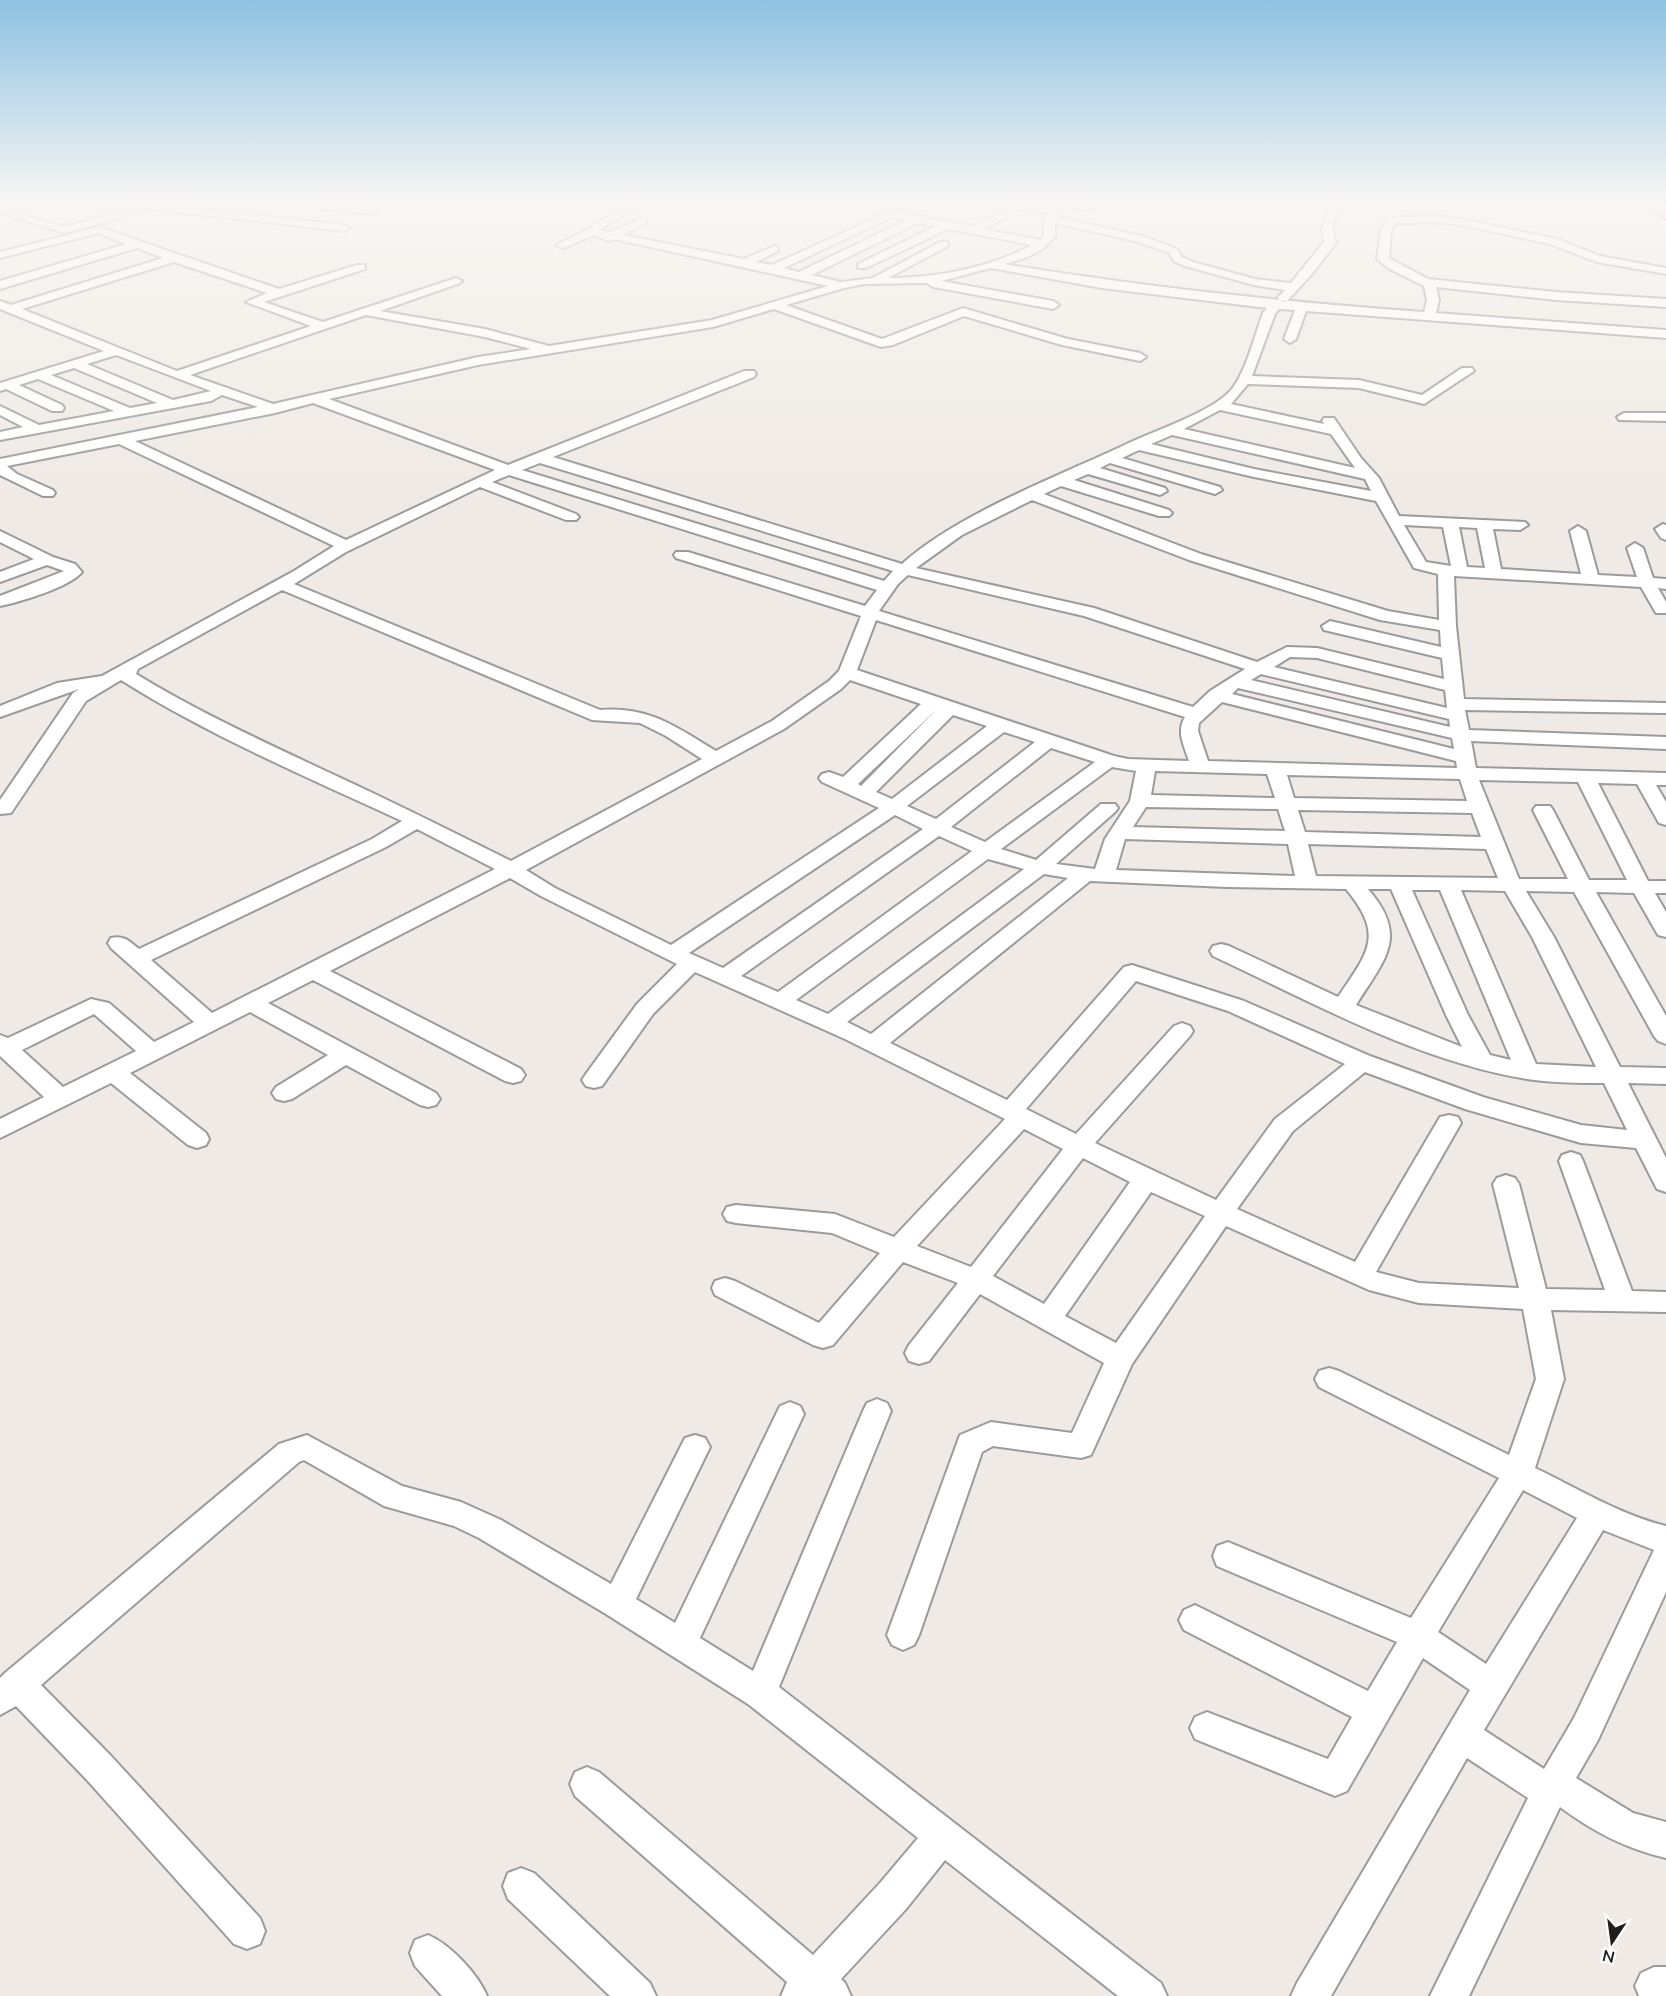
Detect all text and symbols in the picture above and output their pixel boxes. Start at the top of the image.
north arrow [1582,1912,1642,1972]
text: N [1600,1946,1617,1968]

